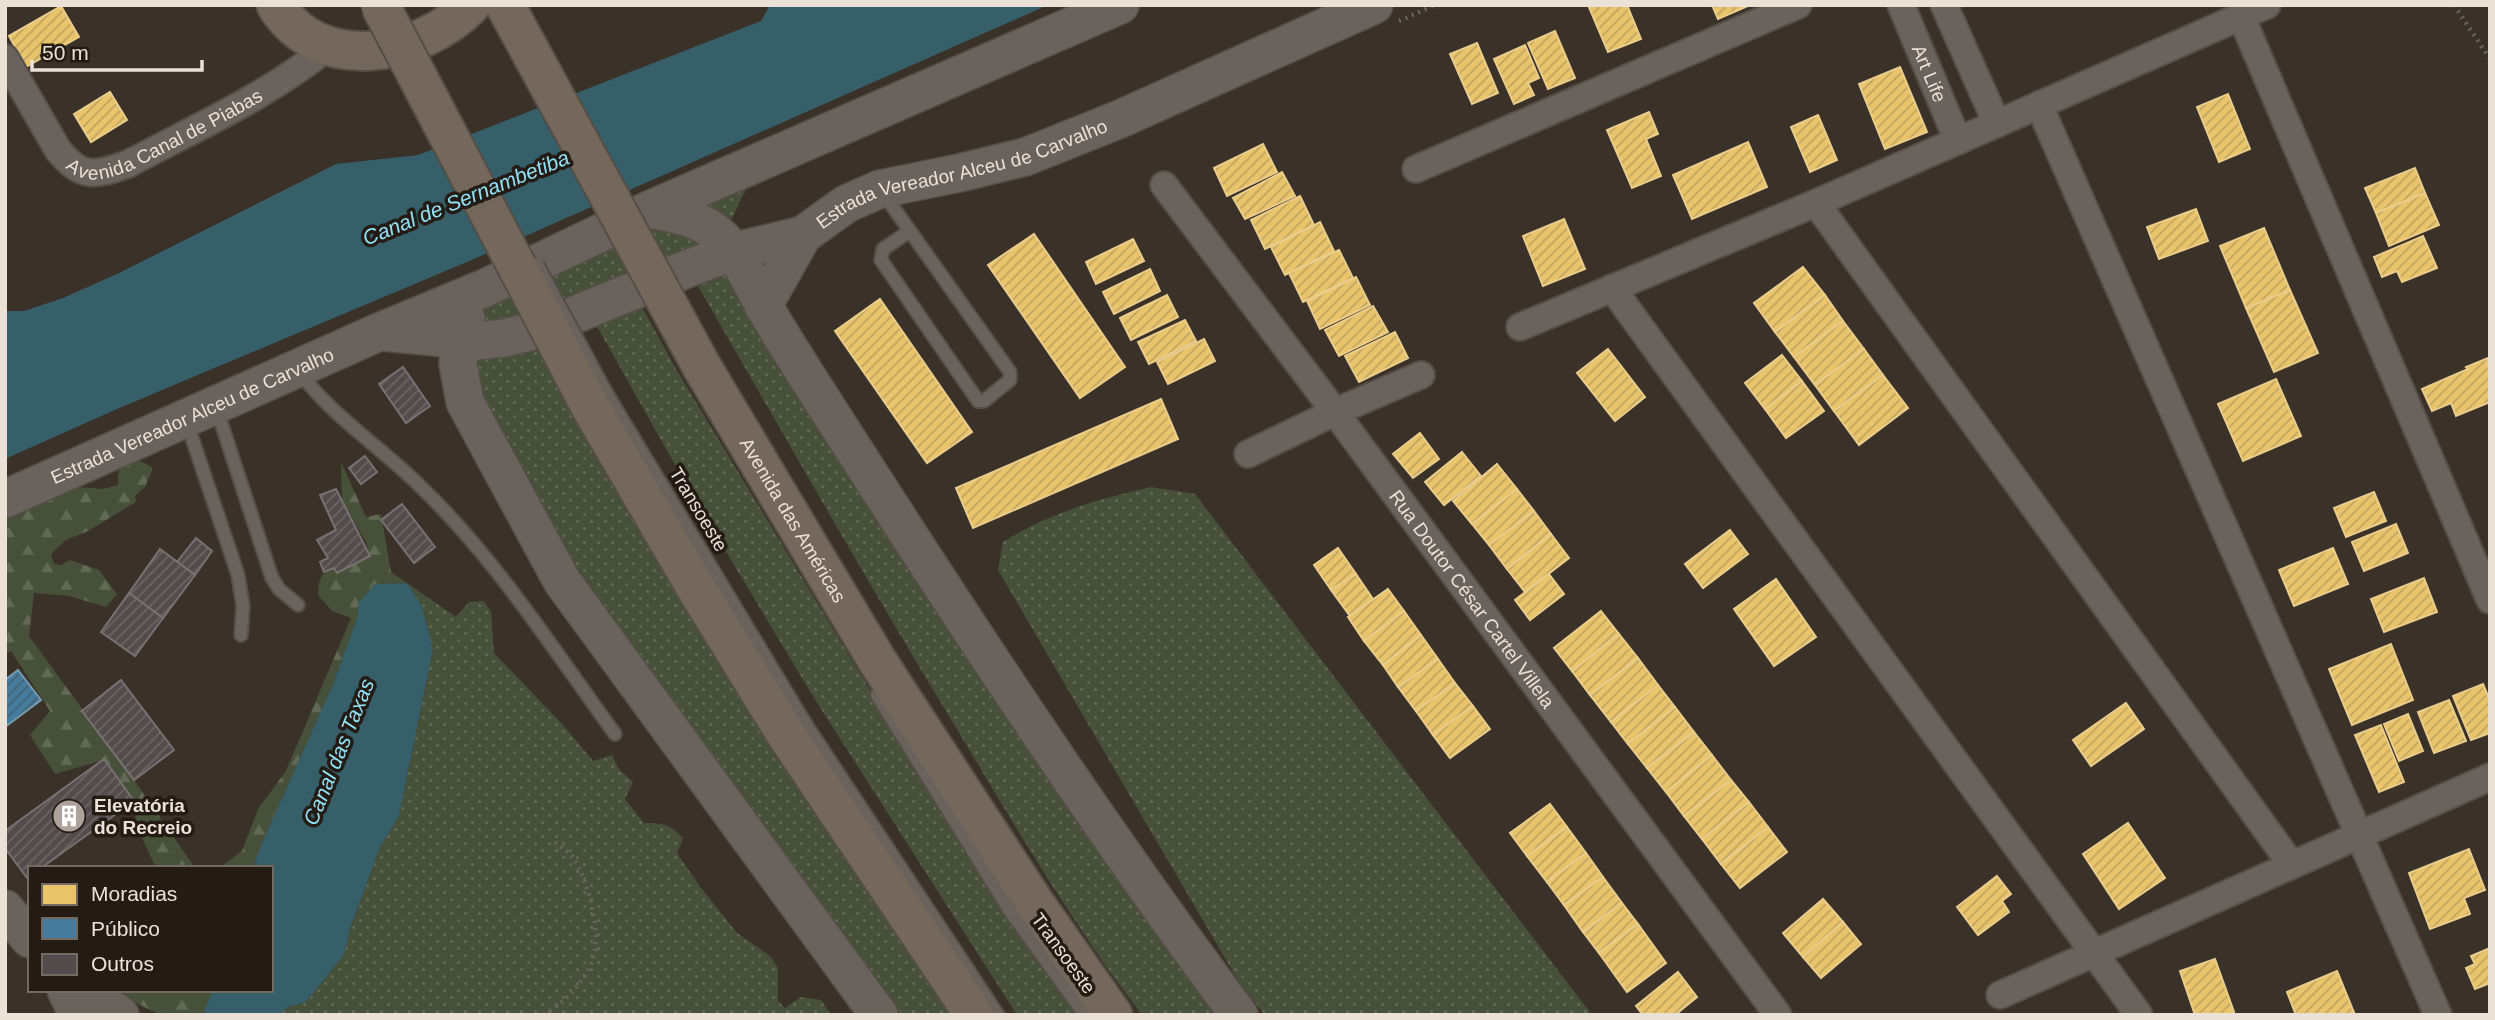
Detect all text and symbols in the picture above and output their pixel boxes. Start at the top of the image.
scale bar [32,28,201,72]
text: 50 m [42,41,89,64]
street label: Art Life [1908,42,1950,105]
street label: Avenida Canal de Piabas [62,85,266,184]
street label: Estrada Vereador Alceu de Carvalho [812,115,1110,233]
water label: Canal de Sernambetiba [359,146,572,250]
street label: Estrada Vereador Alceu de Carvalho [48,344,337,488]
street label: Avenida das Américas [736,434,850,606]
street label: Transoeste [665,463,732,555]
street label: Rua Doutor César Cartel Villela [1385,486,1559,712]
water label: Canal das Taxas [299,675,379,828]
place label: Elevatória do Recreio [94,795,192,838]
building icon: Elevatória do Recreio [50,797,88,835]
legend [28,866,273,992]
text: Moradias [91,882,177,905]
street label: Transoeste [1027,909,1100,998]
text: Público [91,917,160,940]
text: Outros [91,952,154,975]

